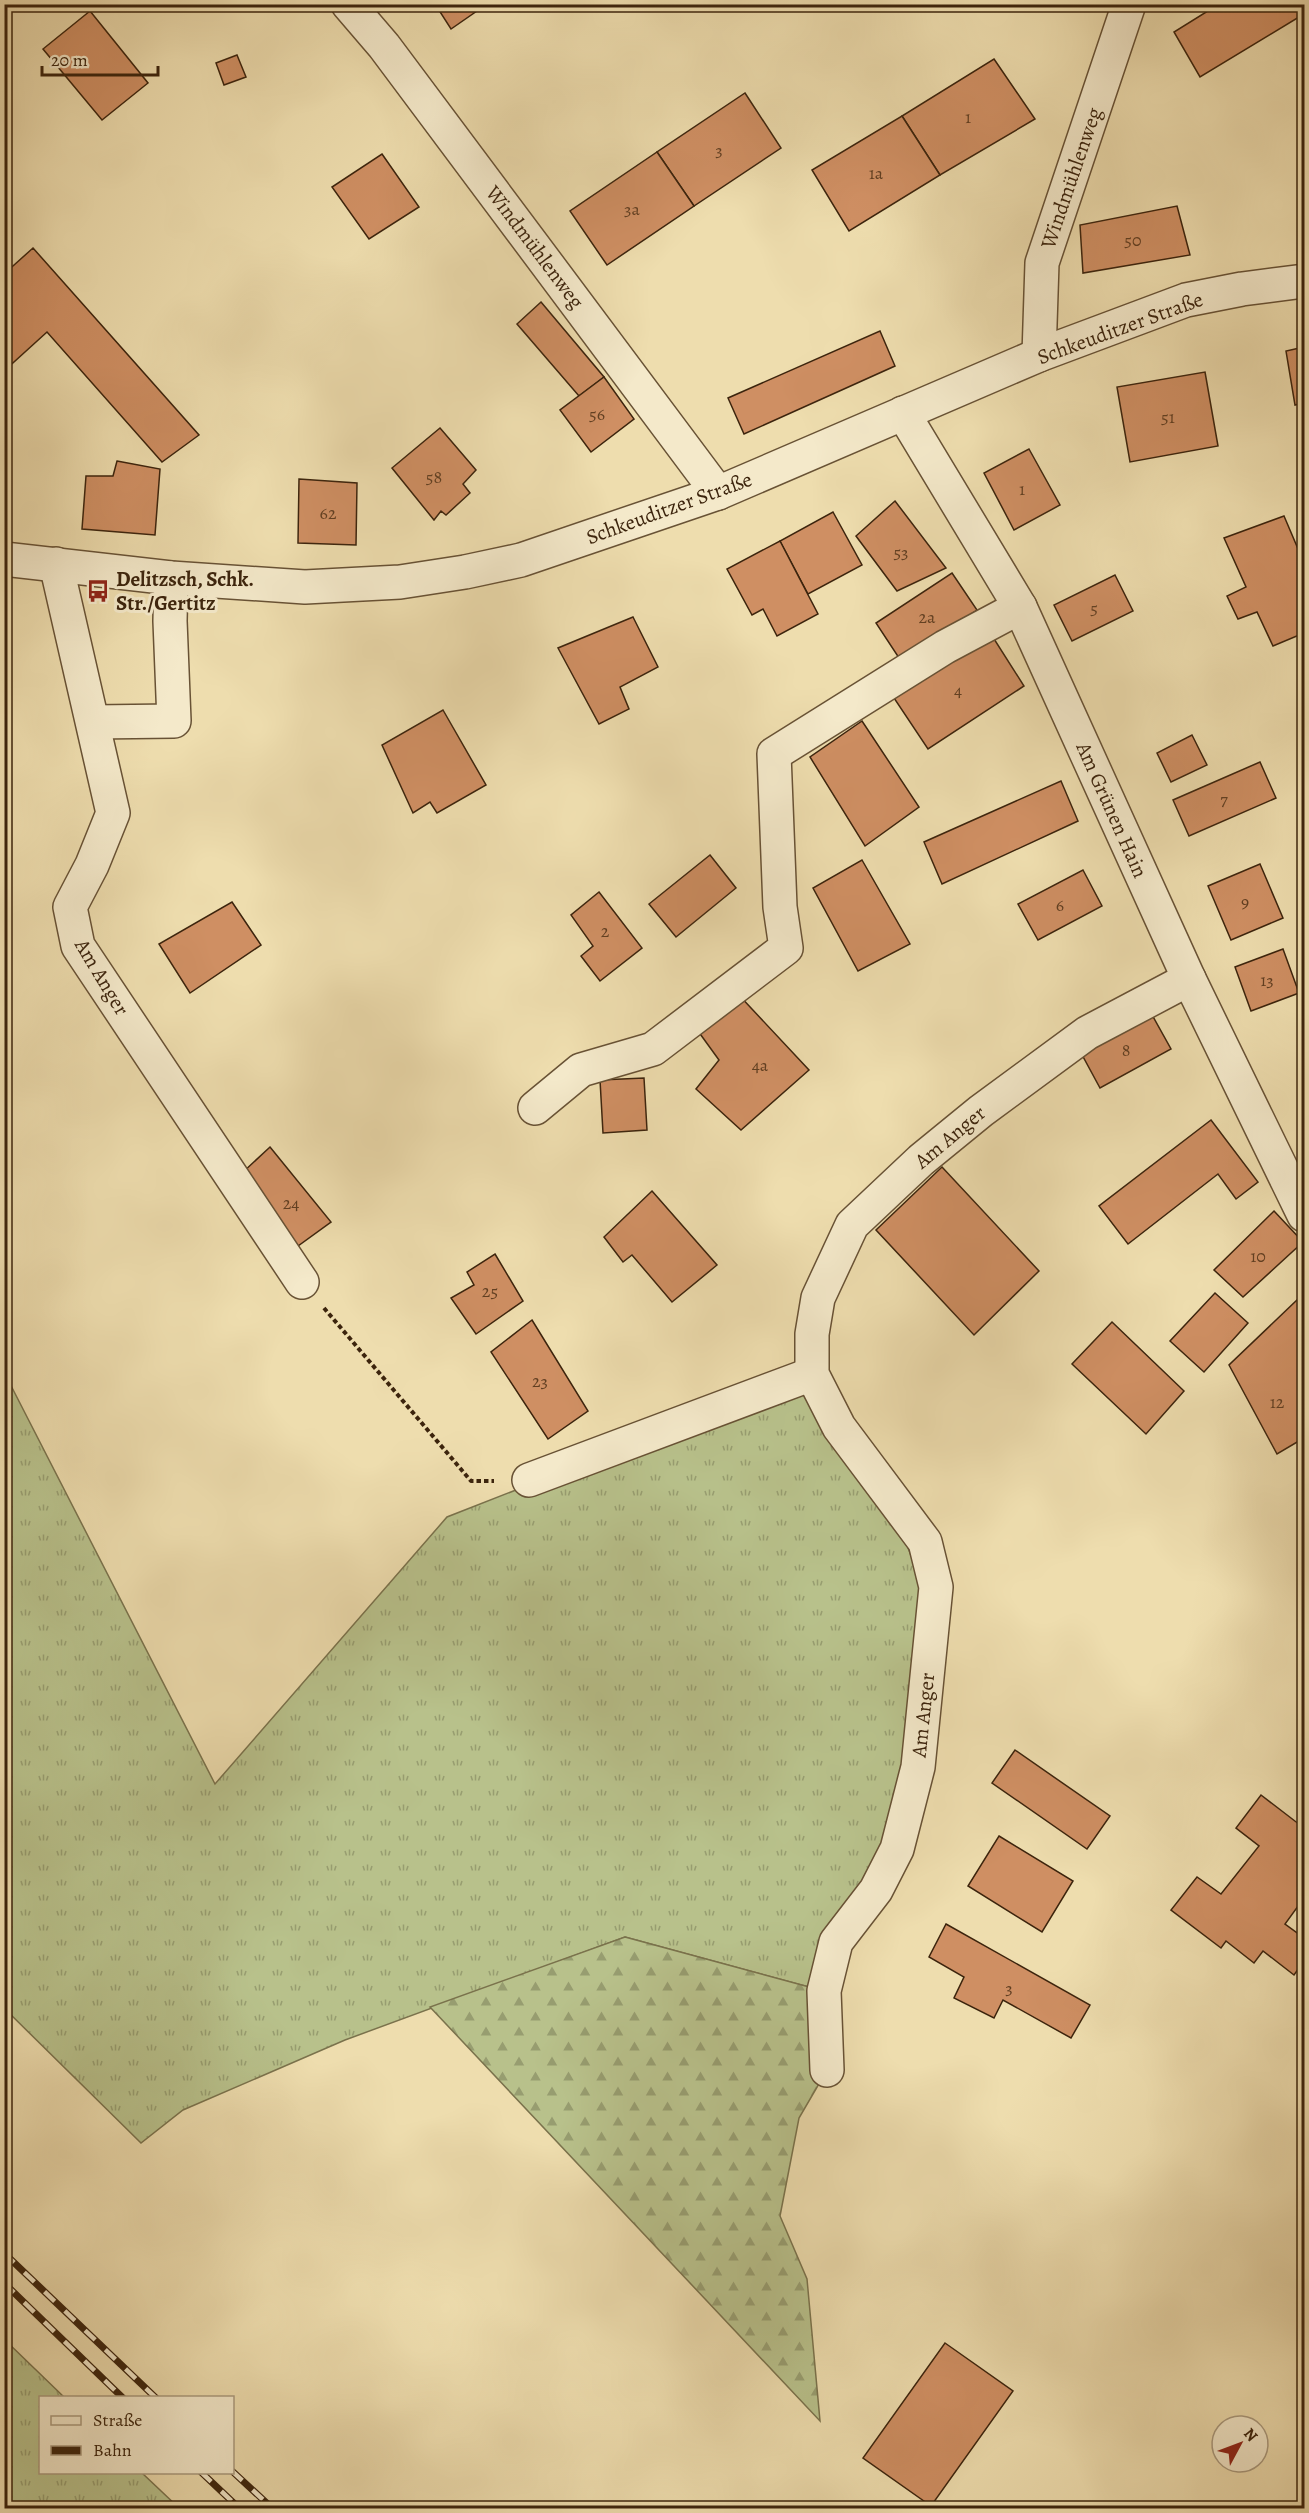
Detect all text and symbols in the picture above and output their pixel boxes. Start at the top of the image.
scale bar [42,39,158,77]
text: 20 m [51,48,88,72]
street label: Windmühlenweg [1033,103,1108,253]
house number: 1 [965,105,971,129]
house number: 3 [715,138,723,162]
house number: 1a [869,161,884,185]
street label: Windmühlenweg [479,179,591,315]
house number: 3a [624,197,641,221]
house number: 50 [1124,228,1142,252]
street label: Schkeuditzer Straße [1033,285,1207,371]
house number: 56 [589,402,605,426]
house number: 51 [1161,405,1175,429]
house number: 58 [426,465,442,489]
street label: Schkeuditzer Straße [582,465,756,551]
house number: 1 [1019,477,1025,501]
house number: 62 [320,501,337,525]
house number: 53 [893,540,909,564]
place label: Delitzsch, Schk. Str./Gertitz [116,565,254,617]
bus stop icon: Delitzsch, Schk. Str./Gertitz [85,578,111,604]
house number: 5 [1090,596,1098,620]
house number: 2a [919,605,936,629]
house number: 4 [954,678,962,702]
street label: Am Grünen Hain [1069,737,1154,882]
house number: 7 [1220,787,1228,811]
house number: 9 [1241,890,1249,914]
house number: 6 [1056,893,1064,917]
house number: 2 [601,919,610,943]
street label: Am Anger [68,933,136,1021]
house number: 13 [1260,968,1274,992]
house number: 8 [1122,1038,1130,1062]
house number: 4a [752,1053,769,1077]
street label: Am Anger [908,1099,991,1176]
house number: 24 [283,1191,299,1215]
house number: 10 [1250,1244,1266,1268]
house number: 25 [482,1279,498,1303]
house number: 23 [532,1369,548,1393]
house number: 12 [1270,1390,1285,1414]
street label: Am Anger [905,1671,941,1760]
house number: 3 [1005,1976,1013,2000]
legend [39,2396,234,2474]
text: Straße [93,2408,142,2432]
north arrow [1210,2414,1270,2474]
text: N [1238,2423,1263,2447]
text: Bahn [93,2438,132,2462]

